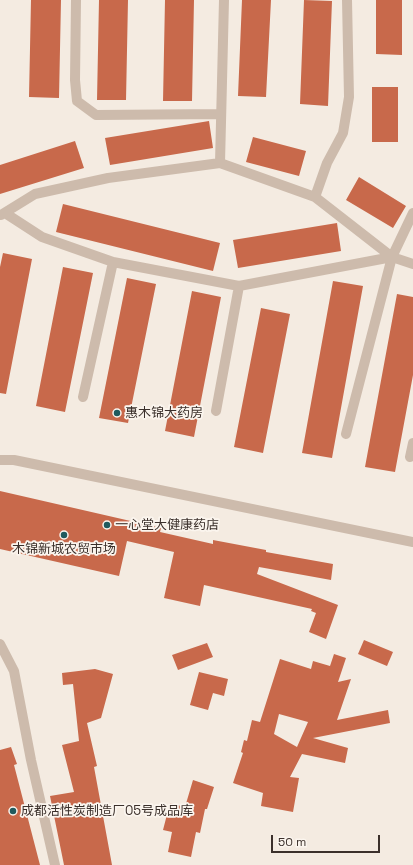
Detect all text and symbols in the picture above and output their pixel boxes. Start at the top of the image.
place label: 惠木锦大药房 [125,405,203,421]
marker: 惠木锦大药房 [112,408,122,418]
place label: 一心堂大健康药店 [115,517,219,533]
marker: 一心堂大健康药店 [102,520,112,530]
marker: 木锦新城农贸市场 [59,530,69,540]
place label: 木锦新城农贸市场 [12,541,116,557]
place label: 成都活性炭制造厂05号成品库 [21,803,193,819]
marker: 成都活性炭制造厂05号成品库 [8,806,18,816]
scale bar [273,827,382,853]
text: 50 m [278,834,306,850]

